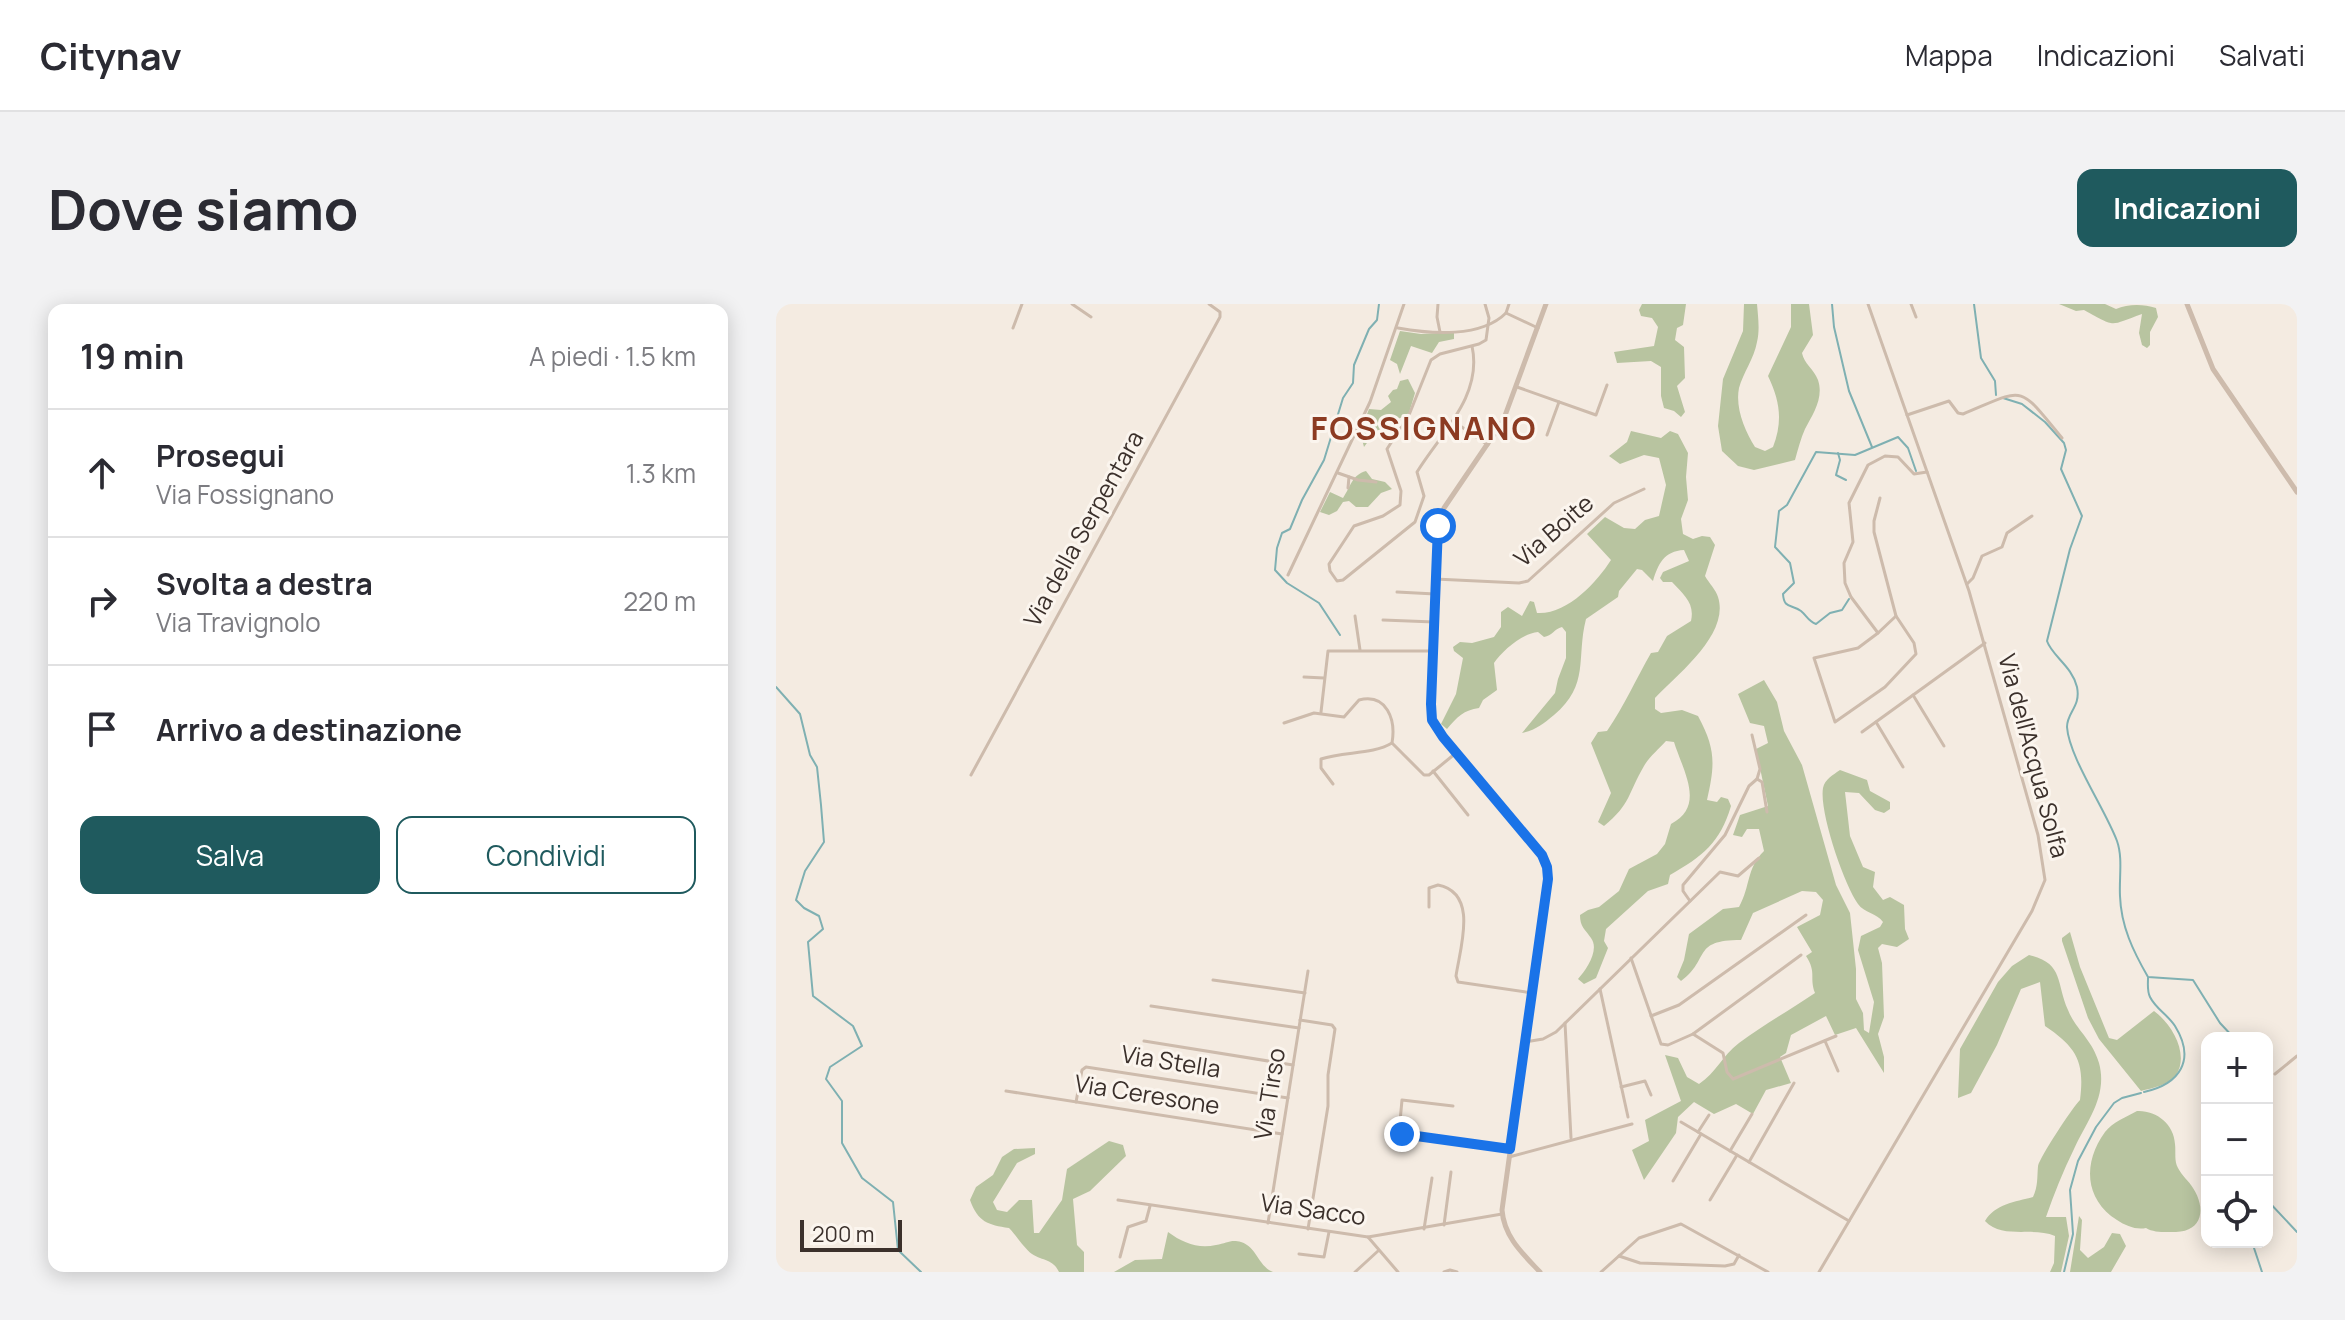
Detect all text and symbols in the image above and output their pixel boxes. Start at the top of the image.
text: Citynav [40,29,182,81]
text: Mappa [1905,36,1993,74]
text: Indicazioni [2037,36,2175,74]
text: Salvati [2219,36,2305,74]
button: Indicazioni [2077,169,2297,247]
text: Dove siamo [48,170,358,247]
text: 19 min [80,333,184,379]
text: A piedi · 1.5 km [529,338,696,374]
district label: FOSSIGNANO [1310,406,1538,450]
street label: Via della Serpentara [1015,424,1150,632]
text: Prosegui [156,435,285,476]
icon: ahead [80,451,124,495]
text: 1.3 km [626,455,696,491]
text: Via Fossignano [156,476,334,512]
street label: Via Boite [1506,486,1600,574]
route start [1420,508,1456,544]
text: Svolta a destra [156,563,373,604]
icon: right [80,579,124,623]
text: 220 m [623,583,696,619]
text: Via Travignolo [156,604,321,640]
street label: Via dell'Acqua Solfa [1991,650,2078,861]
icon: arrive [80,707,124,751]
text: Arrivo a destinazione [156,709,462,750]
button: Salva [80,816,380,894]
button: Condividi [396,816,696,894]
map controls [2201,1032,2273,1248]
button: + [2201,1032,2273,1104]
street label: Via Stella [1119,1036,1223,1085]
street label: Via Tirso [1245,1045,1292,1142]
street label: Via Ceresone [1072,1066,1222,1121]
button: − [2201,1104,2273,1176]
route end [1384,1116,1420,1152]
button: locate [2201,1176,2273,1248]
street label: Via Sacco [1258,1185,1368,1232]
scale bar [800,1216,902,1252]
text: 200 m [812,1219,874,1249]

